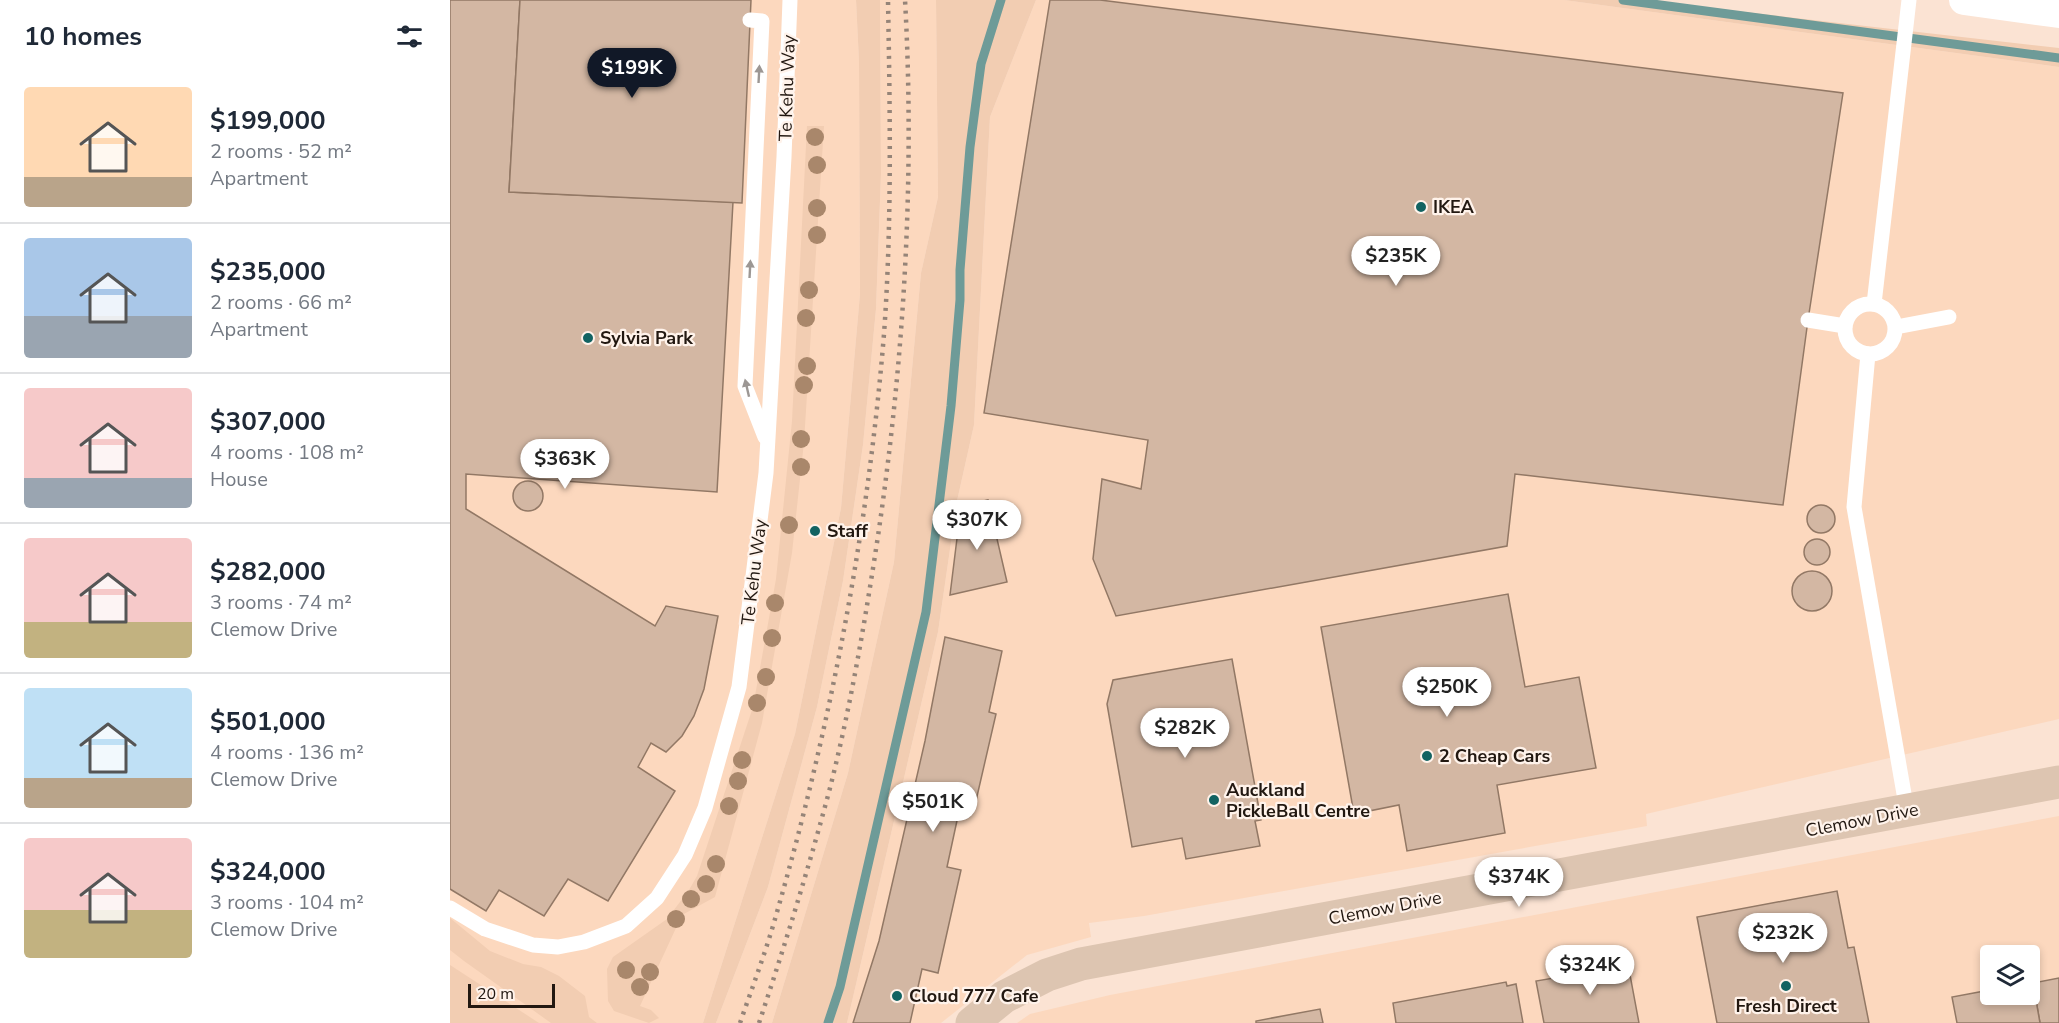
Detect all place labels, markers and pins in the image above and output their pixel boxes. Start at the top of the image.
pin: $199K [590,48,674,99]
place label: IKEA [1433,195,1475,219]
marker: IKEA [1414,200,1428,214]
pin: $235K [1354,236,1438,287]
place label: Sylvia Park [600,326,693,350]
marker: Sylvia Park [581,331,595,345]
pin: $363K [523,439,607,490]
pin: $307K [935,500,1019,551]
place label: Staff [827,519,868,543]
marker: Staff [808,524,822,538]
pin: $250K [1405,667,1489,718]
pin: $282K [1143,708,1227,759]
place label: 2 Cheap Cars [1439,744,1550,768]
marker: 2 Cheap Cars [1420,749,1434,763]
place label: Auckland PickleBall Centre [1226,778,1370,823]
pin: $501K [891,782,975,833]
marker: Auckland PickleBall Centre [1207,793,1221,807]
pin: $374K [1477,857,1561,908]
pin: $232K [1741,913,1825,964]
pin: $324K [1548,945,1632,996]
marker: Fresh Direct [1779,979,1793,993]
place label: Cloud 777 Cafe [909,984,1039,1008]
marker: Cloud 777 Cafe [890,989,904,1003]
place label: Fresh Direct [1735,994,1837,1018]

